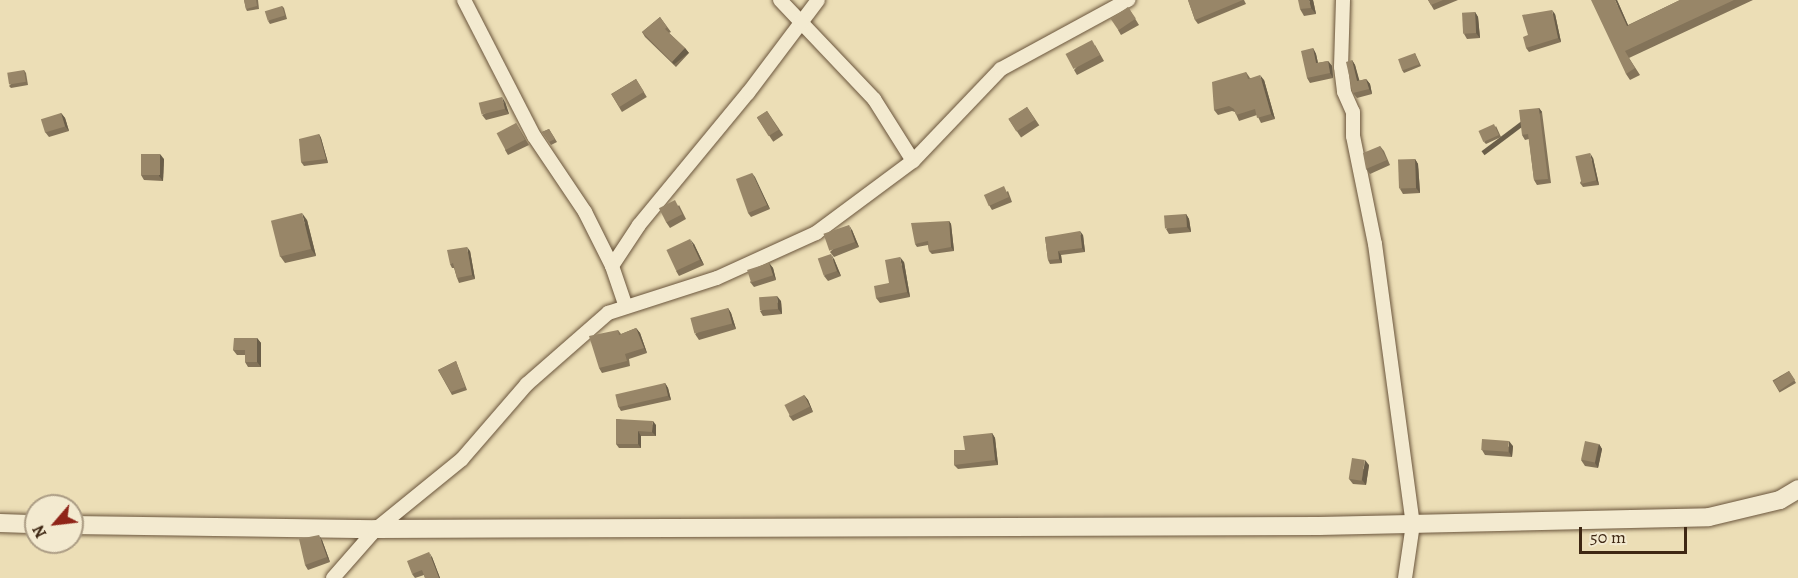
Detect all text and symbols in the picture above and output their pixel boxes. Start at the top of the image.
north arrow [24,494,84,554]
scale bar [1582,515,1690,553]
text: N [27,521,52,542]
text: 50 m [1590,525,1626,549]

